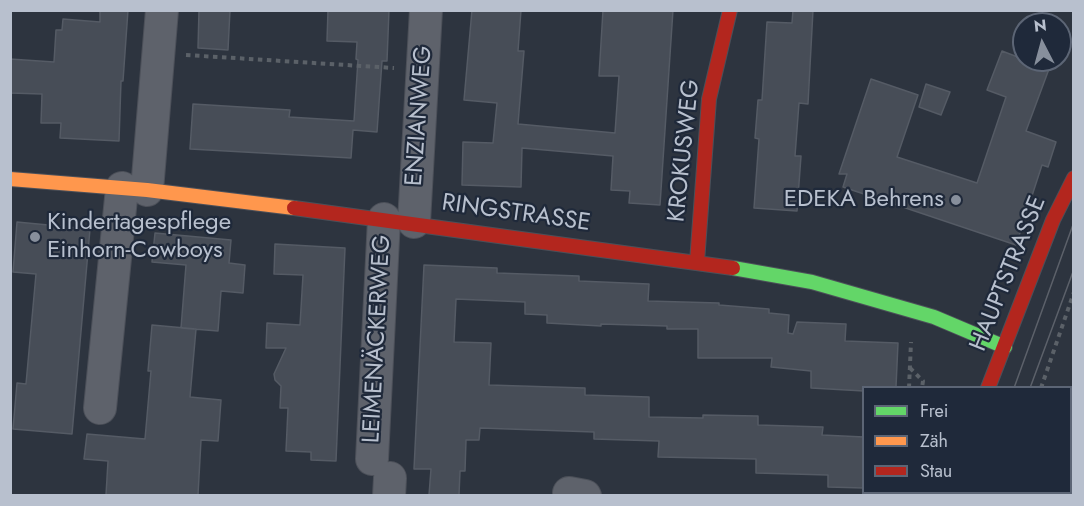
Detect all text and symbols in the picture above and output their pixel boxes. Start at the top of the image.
north arrow [1012,12,1072,72]
text: N [1033,13,1048,38]
street label: ENZIANWEG [401,45,439,187]
street label: KROKUSWEG [663,78,707,224]
place label: EDEKA Behrens [784,186,944,214]
street label: RINGSTRASSE [440,189,592,239]
street label: HAUPTSTRASSE [965,192,1053,356]
marker: EDEKA Behrens [949,193,963,207]
place label: Kindertagespflege Einhorn-Cowboys [47,209,231,265]
marker: Kindertagespflege Einhorn-Cowboys [28,230,42,244]
street label: LEIMENÄCKERWEG [358,234,398,444]
legend [862,386,1072,494]
text: Frei [920,398,949,424]
text: Zäh [920,428,948,454]
text: Stau [920,458,952,484]

